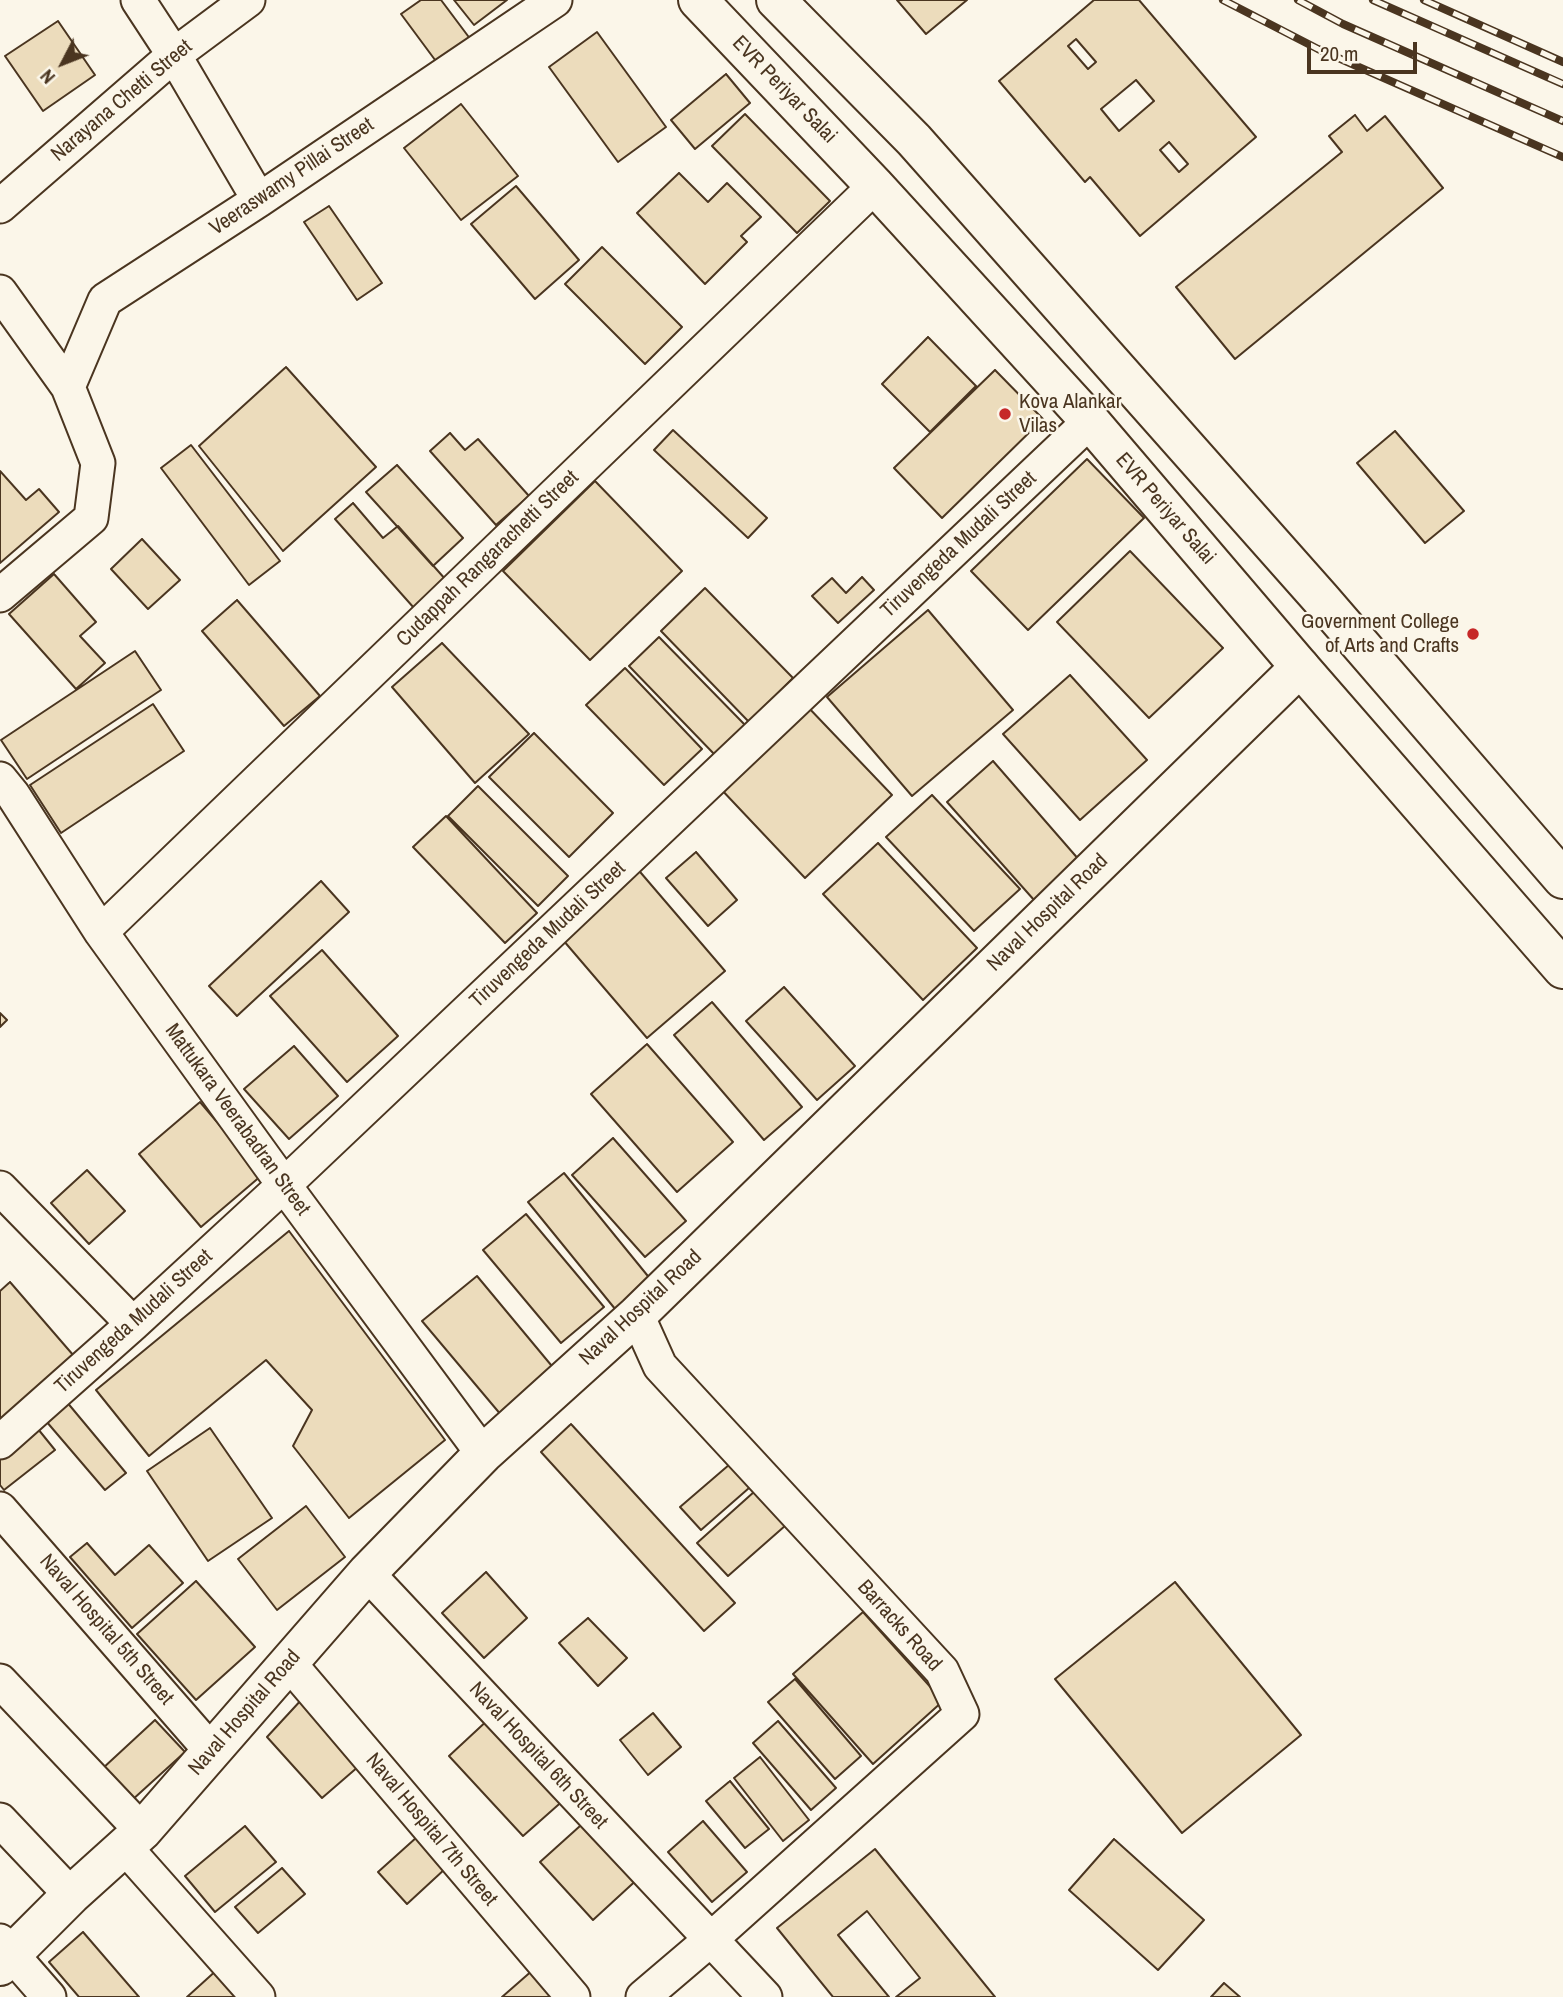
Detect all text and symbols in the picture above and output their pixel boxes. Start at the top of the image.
north arrow [28,28,98,98]
scale bar [1311,28,1421,72]
street label: EVR Periyar Salai [726,31,842,149]
street label: Narayana Chetti Street [46,35,198,167]
text: 20 m [1320,39,1358,68]
street label: Veeraswamy Pillai Street [205,113,379,241]
place label: Kova Alankar Vilas [1019,389,1121,439]
marker: Kova Alankar Vilas [997,406,1013,422]
street label: EVR Periyar Salai [1110,448,1220,570]
street label: Cudappah Rangarachetti Street [392,465,584,653]
street label: Tiruvengeda Mudali Street [876,466,1042,624]
place label: Government College of Arts and Crafts [1301,609,1459,659]
marker: Government College of Arts and Crafts [1465,626,1481,642]
street label: Naval Hospital Road [982,849,1114,977]
street label: Tiruvengeda Mudali Street [465,856,631,1014]
street label: Mattukara Veerabadran Street [159,1019,315,1221]
street label: Tiruvengeda Mudali Street [50,1245,218,1399]
street label: Naval Hospital Road [575,1245,707,1371]
street label: Naval Hospital 5th Street [34,1549,178,1711]
street label: Barracks Road [852,1575,946,1677]
street label: Naval Hospital Road [184,1645,306,1781]
street label: Naval Hospital 6th Street [464,1677,612,1835]
street label: Naval Hospital 7th Street [360,1749,502,1911]

